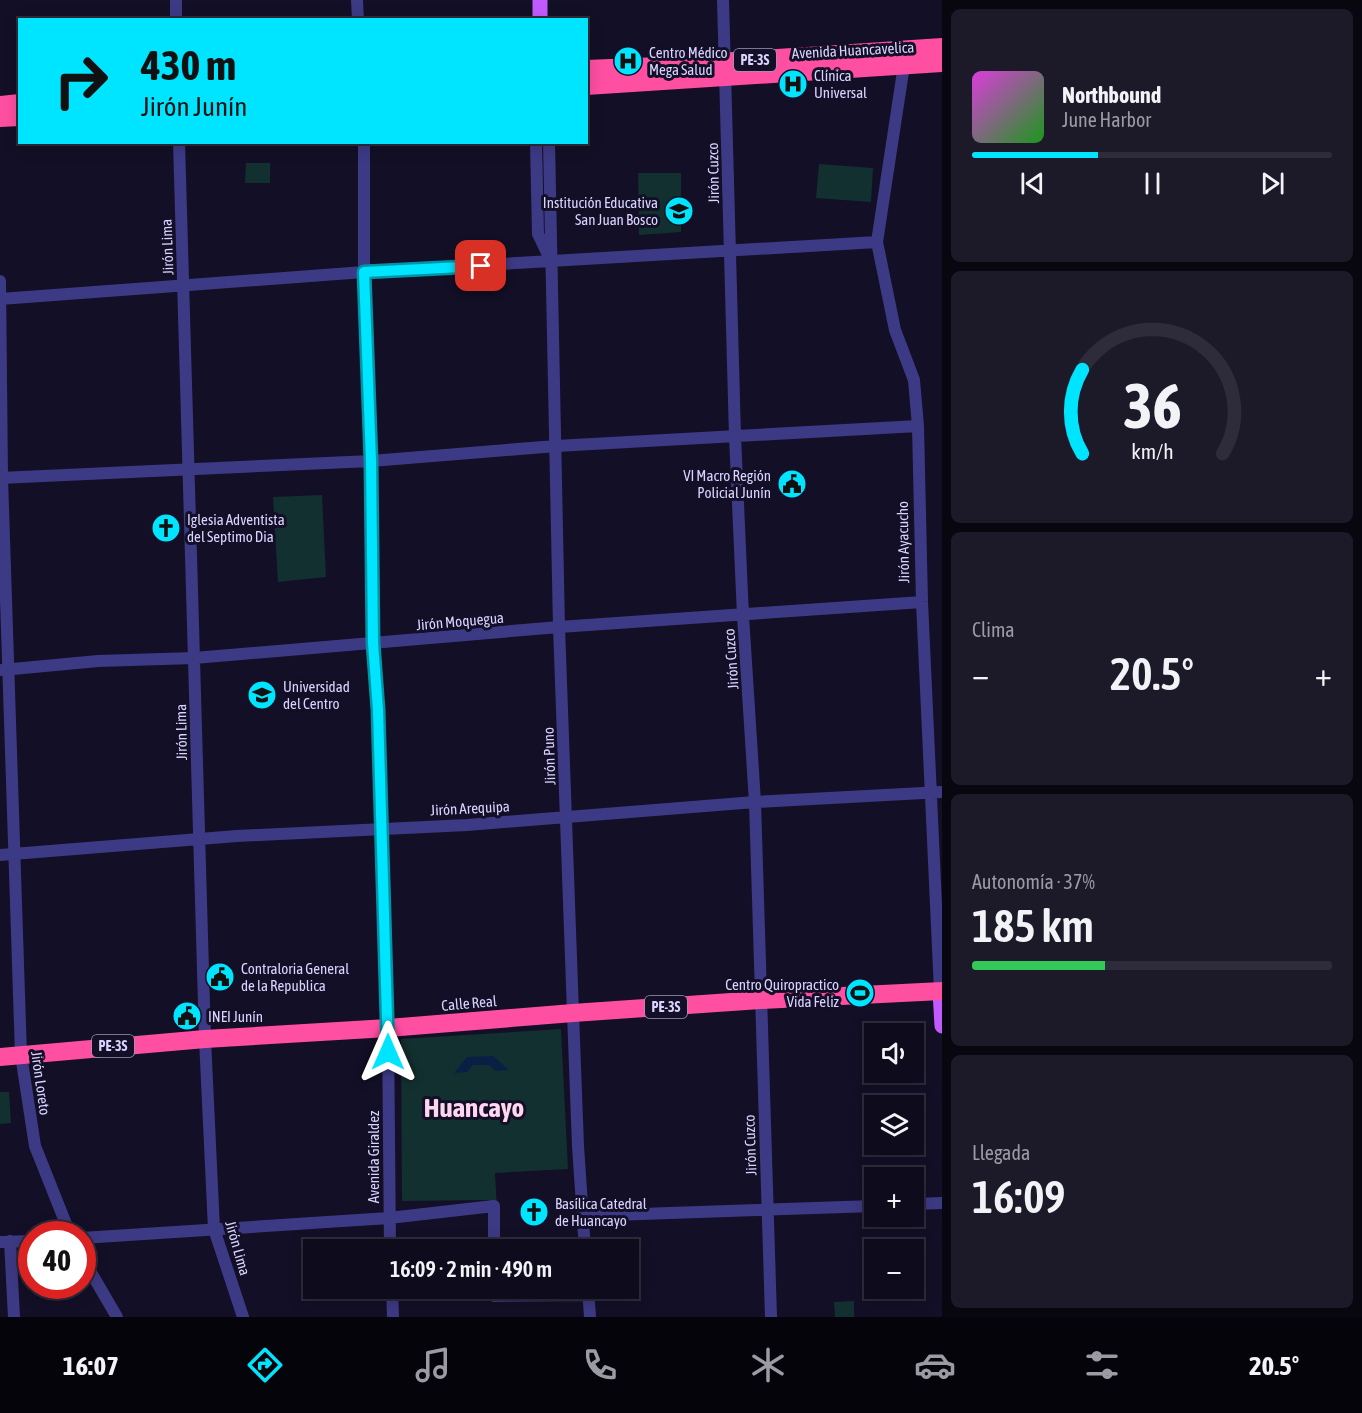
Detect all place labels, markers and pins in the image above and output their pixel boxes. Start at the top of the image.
place label: Centro Médico Mega Salud [649,44,728,78]
hospital icon: Centro Médico Mega Salud [612,45,644,77]
place label: Clínica Universal [814,67,867,101]
hospital icon: Clínica Universal [777,68,809,100]
place label: Institución Educativa San Juan Bosco [543,194,658,228]
school or university icon: Institución Educativa San Juan Bosco [663,195,695,227]
pin [455,240,506,291]
place label: VI Macro Región Policial Junín [683,467,771,501]
public building icon: VI Macro Región Policial Junín [776,468,808,500]
place label: Iglesia Adventista del Septimo Dia [187,511,285,545]
church icon: Iglesia Adventista del Septimo Dia [150,512,182,544]
place label: Universidad del Centro [283,678,350,712]
school or university icon: Universidad del Centro [246,679,278,711]
place label: Contraloria General de la Republica [241,960,349,994]
public building icon: Contraloria General de la Republica [204,961,236,993]
place label: Centro Quiropractico Vida Feliz [725,976,840,1010]
sports icon: Centro Quiropractico Vida Feliz [844,977,876,1009]
public building icon: INEI Junín [171,1000,203,1032]
place label: INEI Junín [208,1008,263,1025]
place label: Basílica Catedral de Huancayo [555,1195,647,1229]
church icon: Basílica Catedral de Huancayo [518,1196,550,1228]

